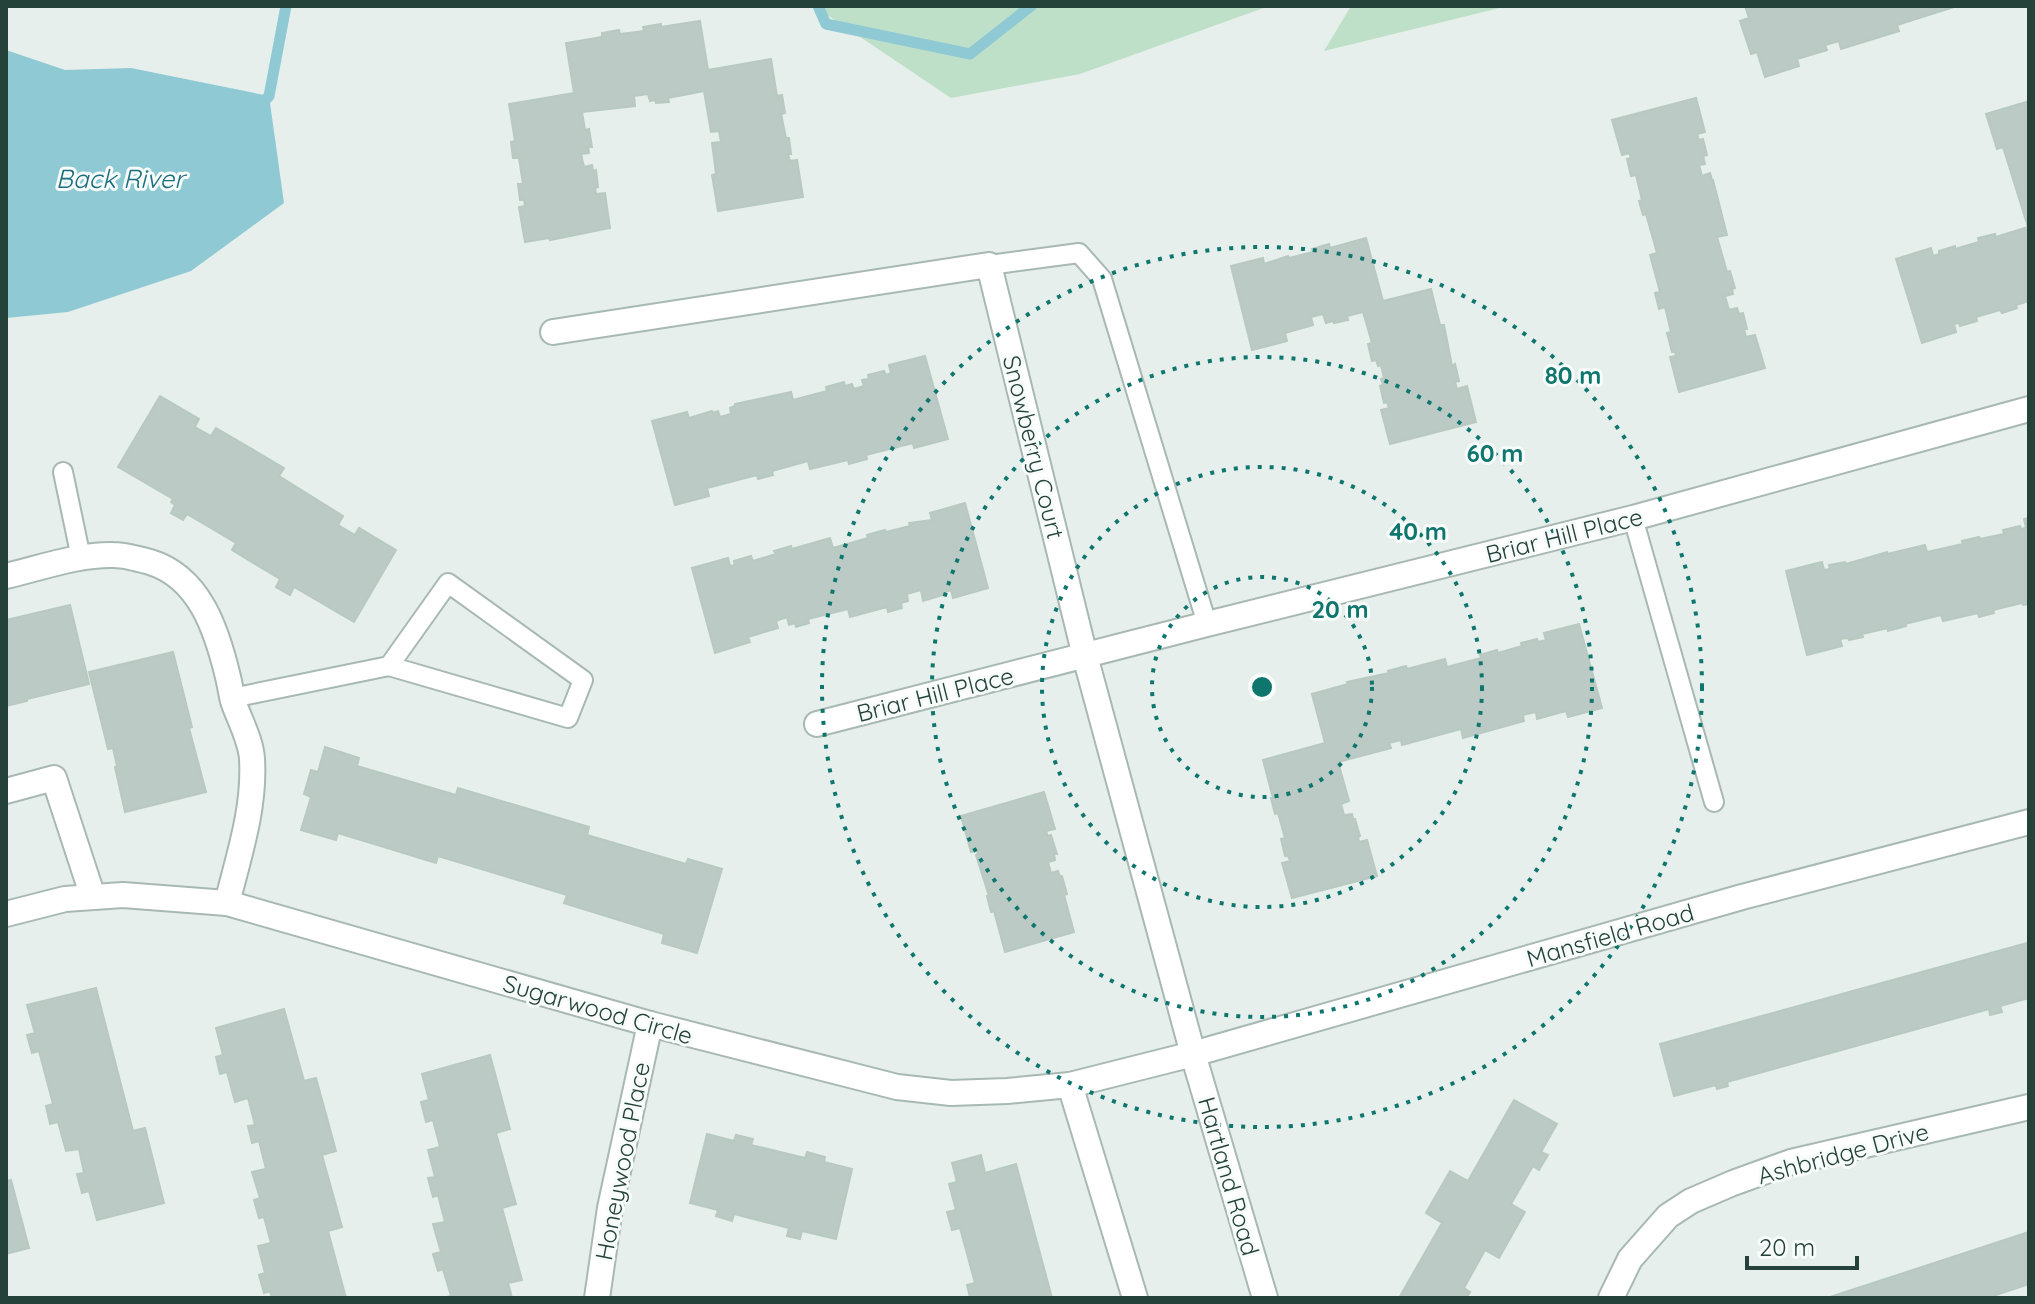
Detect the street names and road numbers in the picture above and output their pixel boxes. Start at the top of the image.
street label: Snowberry Court [997,352,1071,542]
street label: Briar Hill Place [1482,501,1646,569]
street label: Briar Hill Place [853,660,1017,728]
street label: Mansfield Road [1523,897,1697,973]
street label: Sugarwood Circle [500,968,696,1050]
street label: Honeywood Place [588,1059,656,1263]
street label: Hartland Road [1192,1093,1266,1259]
street label: Ashbridge Drive [1754,1116,1932,1190]

